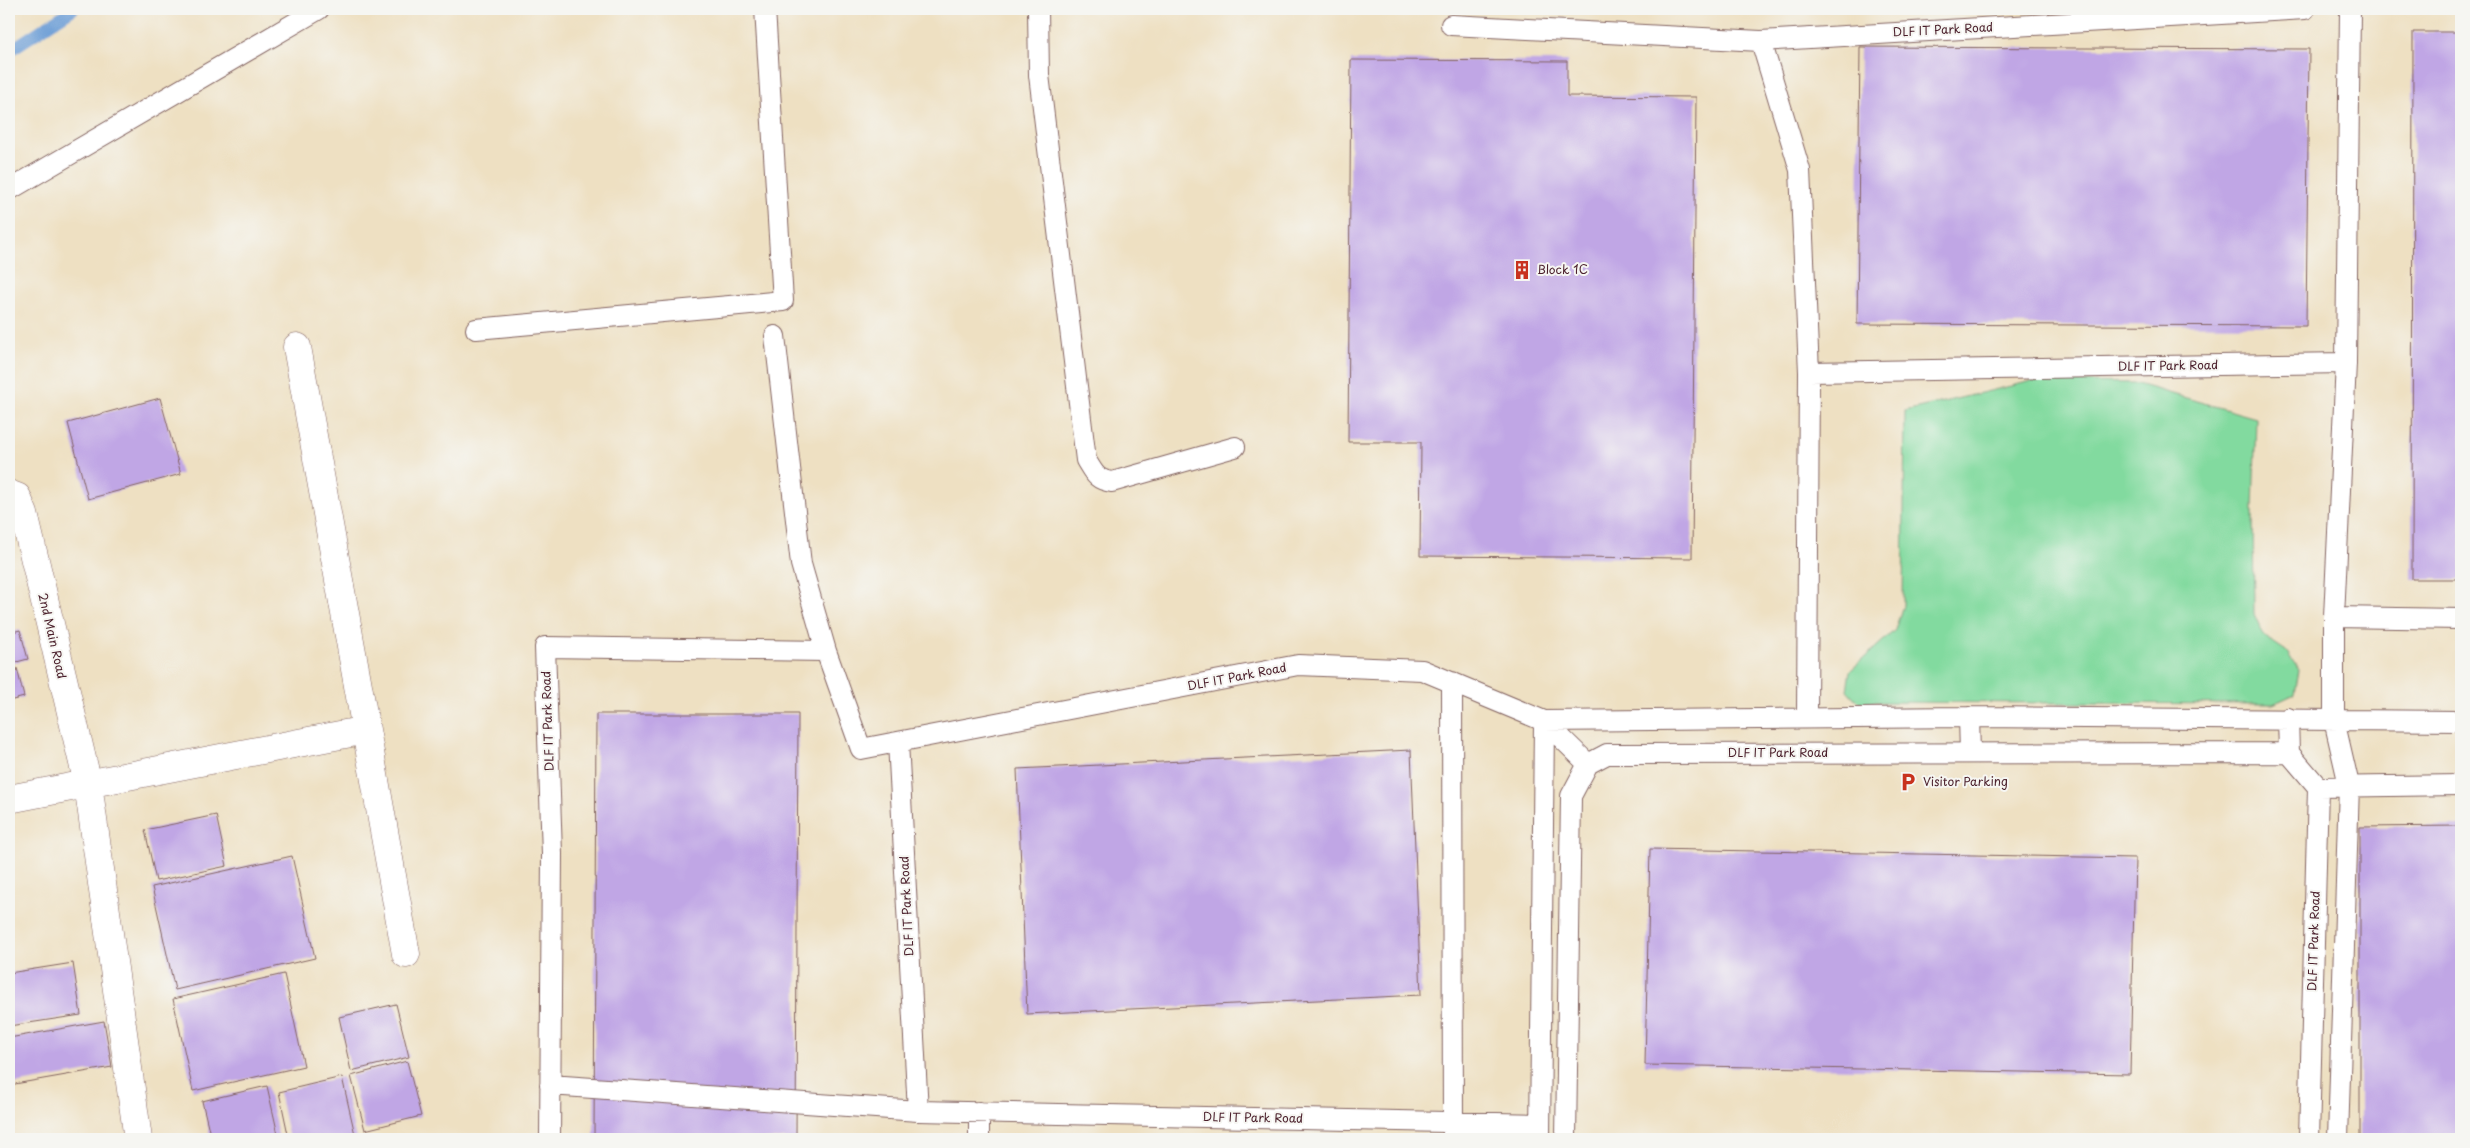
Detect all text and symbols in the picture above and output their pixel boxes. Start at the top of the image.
street label: DLF IT Park Road [1892,17,1994,41]
building icon: Block 1C [1511,259,1533,281]
place label: Block 1C [1537,260,1588,278]
street label: DLF IT Park Road [2118,355,2218,375]
street label: 2nd Main Road [34,591,72,680]
street label: DLF IT Park Road [1186,658,1288,694]
street label: DLF IT Park Road [536,671,558,771]
street label: DLF IT Park Road [1728,743,1828,761]
parking icon: Visitor Parking [1897,771,1919,793]
place label: Visitor Parking [1923,772,2008,790]
street label: DLF IT Park Road [894,855,918,957]
street label: DLF IT Park Road [2302,891,2324,991]
street label: DLF IT Park Road [1203,1107,1303,1127]

